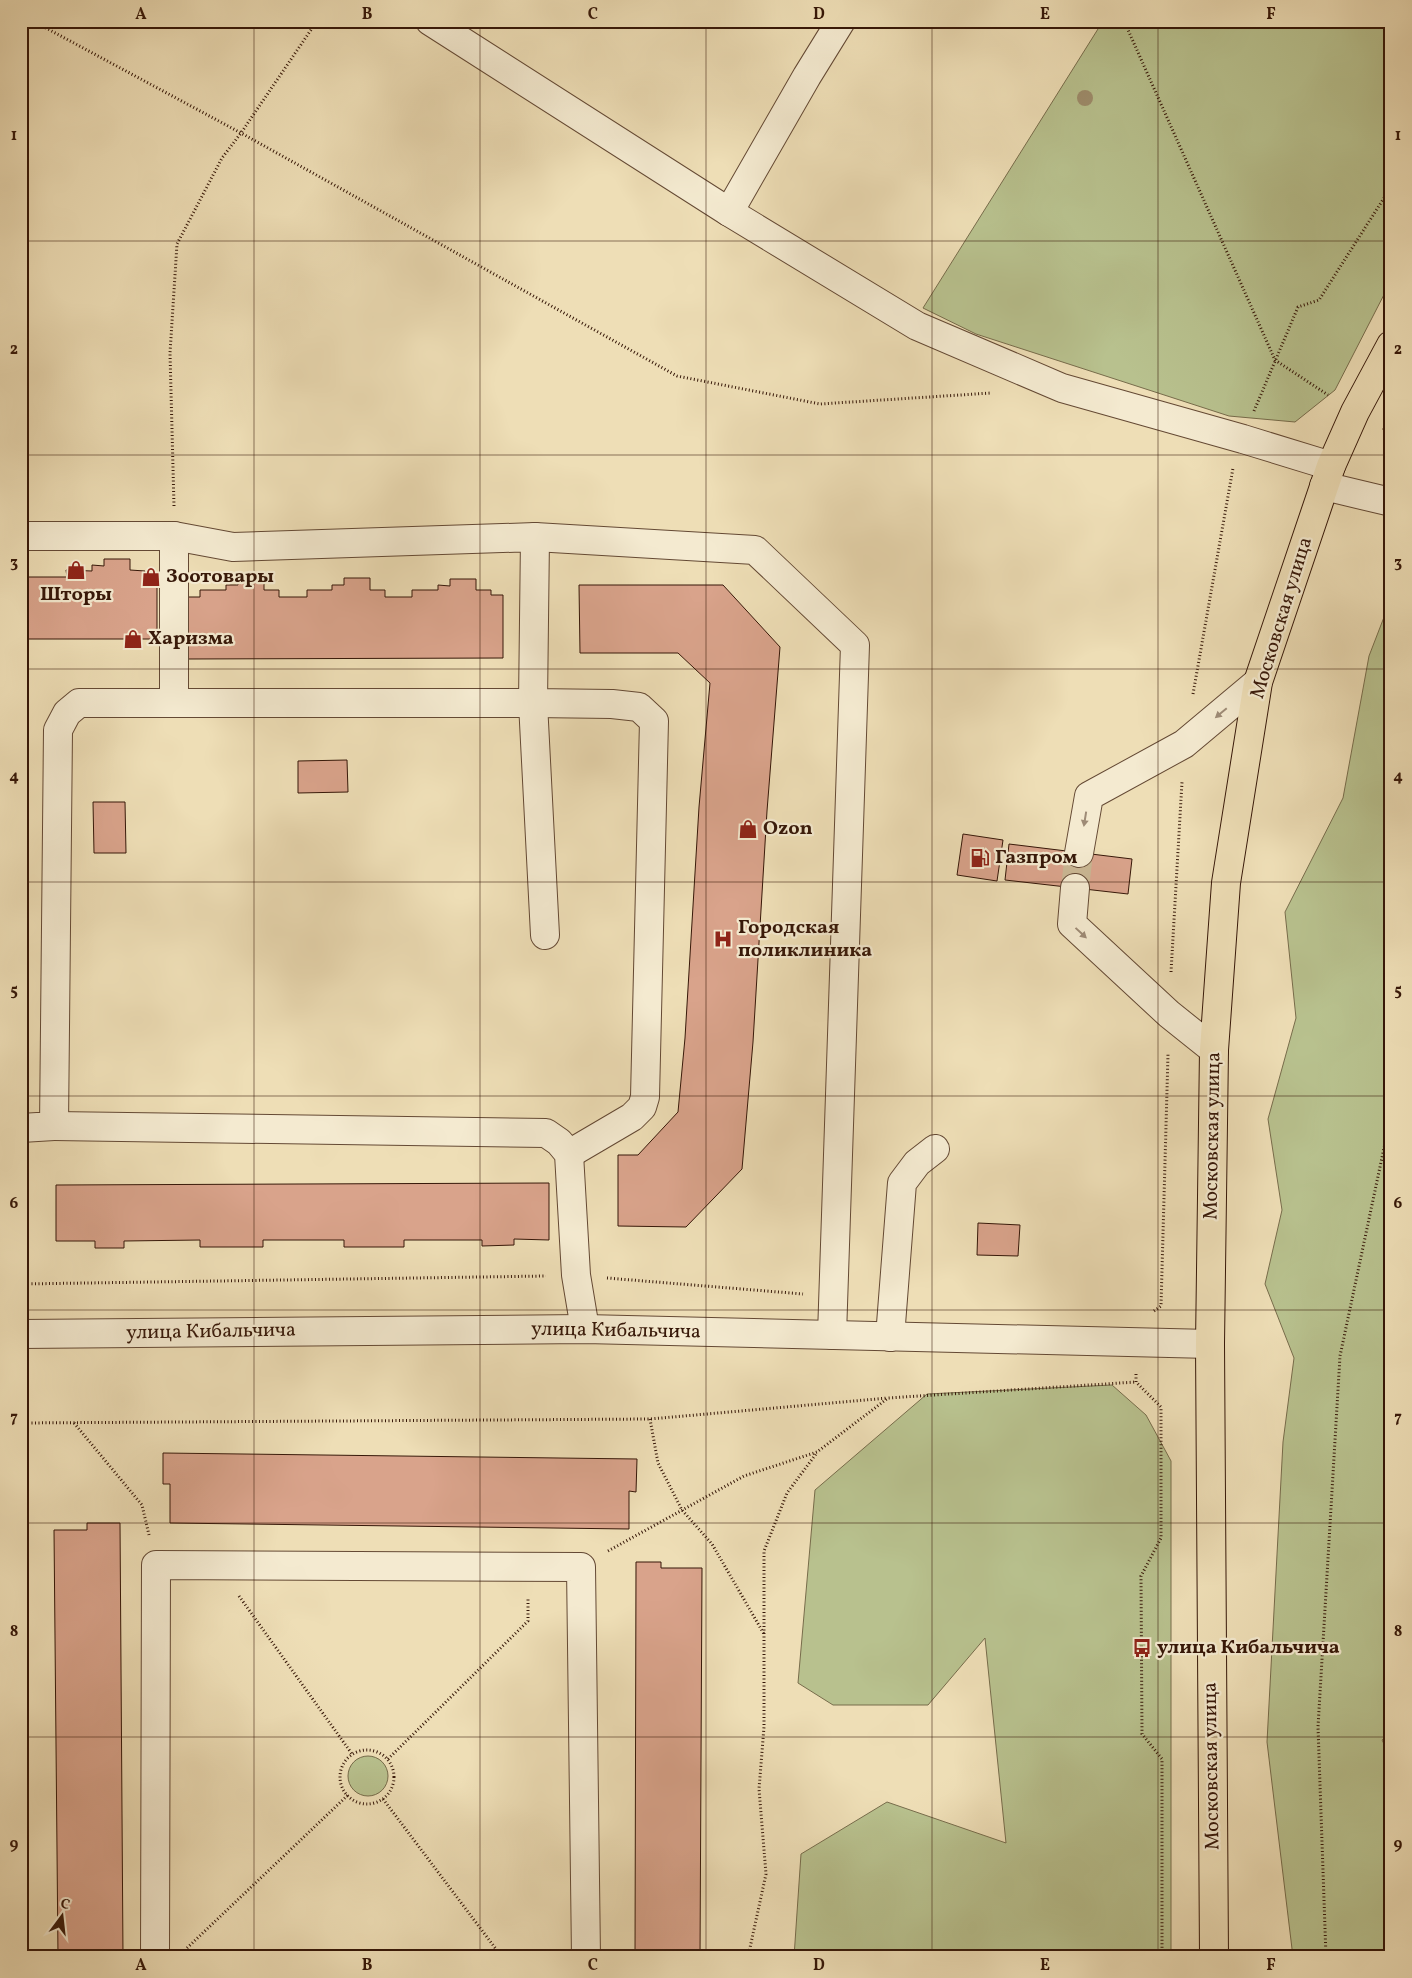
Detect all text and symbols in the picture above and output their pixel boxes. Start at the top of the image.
text: A [135,4,147,26]
text: B [362,4,373,26]
text: C [588,4,598,26]
text: D [813,4,825,26]
text: E [1040,4,1050,26]
text: F [1266,4,1276,26]
text: 1 [11,125,17,147]
text: 1 [1395,125,1401,147]
text: 2 [10,339,18,361]
text: 2 [1394,339,1402,361]
street label: Московская улица [1244,534,1320,702]
text: 3 [10,552,18,574]
text: 3 [1394,552,1402,574]
shop icon: Шторы [65,559,87,581]
place label: Зоотовары [166,563,274,591]
shop icon: Зоотовары [140,566,162,588]
place label: Шторы [40,581,112,609]
place label: Харизма [148,625,234,653]
shop icon: Харизма [122,628,144,650]
one-way arrow [1214,708,1227,719]
text: 4 [9,766,19,788]
text: 4 [1393,766,1403,788]
one-way arrow [1080,811,1088,827]
place label: Ozon [763,815,813,843]
shop icon: Ozon [737,818,759,840]
place label: Газпром [995,844,1078,872]
fuel station icon: Газпром [969,847,991,869]
place label: Городская поликлиника [738,914,872,965]
one-way arrow [1075,927,1087,939]
hospital icon: Городская поликлиника [712,928,734,950]
text: 5 [10,980,18,1002]
text: 5 [1394,980,1402,1002]
street label: Московская улица [1198,1052,1228,1220]
text: 6 [10,1193,19,1215]
text: 6 [1394,1193,1403,1215]
street label: улица Кибальчича [531,1316,701,1346]
street label: улица Кибальчича [126,1317,296,1347]
text: 7 [10,1407,18,1429]
text: 7 [1394,1407,1402,1429]
text: 8 [10,1621,18,1643]
text: 8 [1394,1621,1402,1643]
place label: улица Кибальчича [1157,1634,1340,1662]
bus stop icon: улица Кибальчича [1131,1637,1153,1659]
street label: Московская улица [1197,1682,1227,1850]
text: 9 [10,1834,19,1856]
text: 9 [1394,1834,1403,1856]
north arrow [38,1890,88,1940]
text: С [58,1895,72,1915]
text: A [135,1955,147,1977]
text: B [362,1955,373,1977]
text: C [588,1955,598,1977]
text: D [813,1955,825,1977]
text: E [1040,1955,1050,1977]
text: F [1266,1955,1276,1977]

